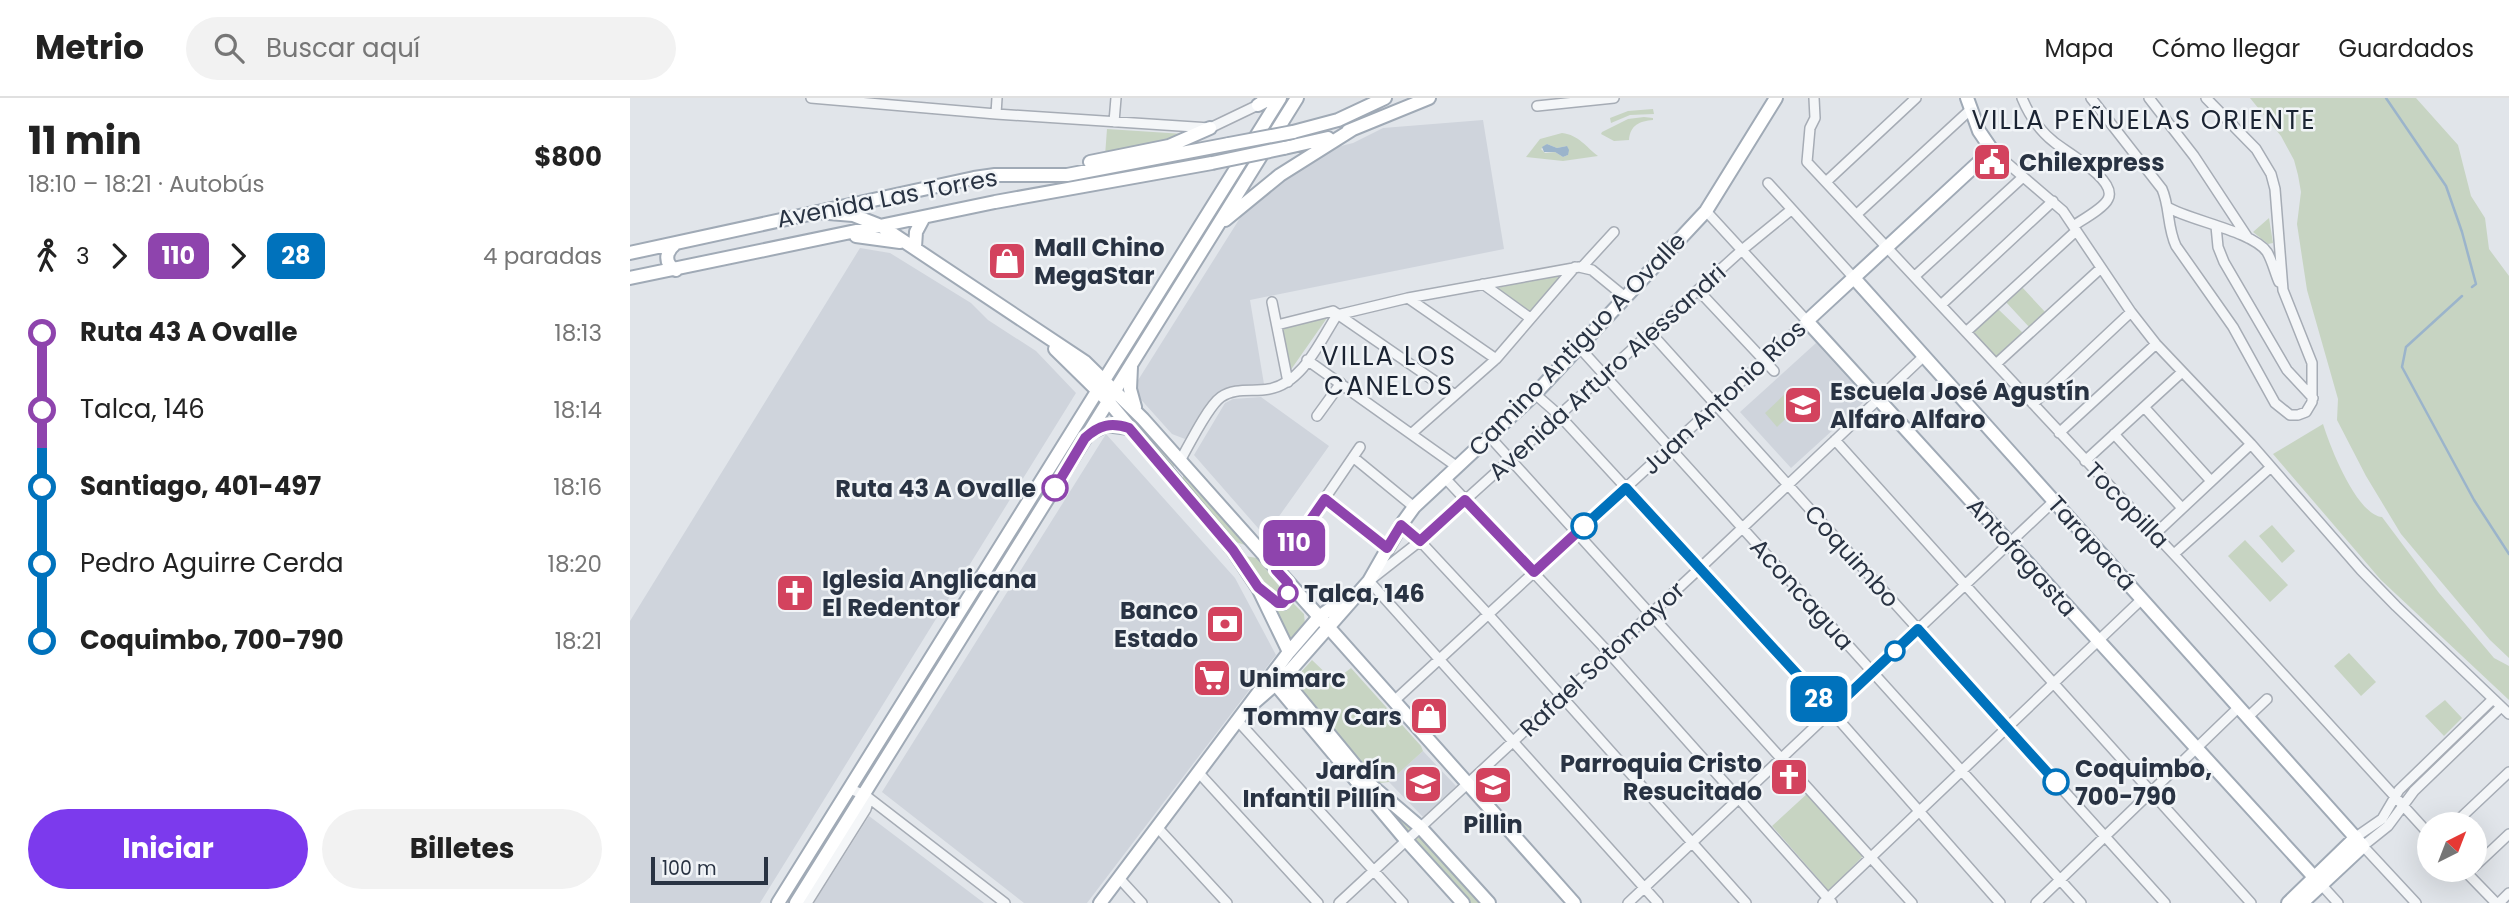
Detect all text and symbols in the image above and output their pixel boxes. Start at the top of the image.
search box [186,17,676,80]
text: Metrio [35,24,144,71]
icon: search [210,29,248,67]
text: Buscar aquí [266,30,420,66]
text: Mapa [2044,32,2114,65]
text: Cómo llegar [2152,32,2300,65]
text: Guardados [2338,32,2474,65]
district label: VILLA PEÑUELAS ORIENTE [1971,102,2317,138]
text: 11 min [28,114,142,167]
text: $800 [534,139,602,175]
public building icon: Chilexpress [1971,141,2013,183]
place label: Chilexpress [2019,146,2165,179]
street label: Avenida Las Torres [774,160,1000,236]
text: 18:10 – 18:21 · Autobús [28,168,265,200]
street label: Camino Antiguo A Ovalle [1461,225,1693,463]
place label: Mall Chino MegaStar [1034,231,1165,292]
icon: walk [28,237,66,275]
icon: forward [100,237,138,275]
icon: forward [219,237,257,275]
text: 110 [162,239,195,272]
text: 28 [281,239,311,272]
text: 3 [76,240,90,272]
text: 4 paradas [483,240,602,272]
shop icon: Mall Chino MegaStar [986,240,1028,282]
street label: Avenida Arturo Alessandri [1481,256,1733,488]
street label: Juan Antonio Ríos [1635,312,1813,482]
text: Ruta 43 A Ovalle [80,314,297,350]
text: 18:13 [554,317,602,349]
district label: VILLA LOS CANELOS [1321,338,1457,404]
place label: Escuela José Agustín Alfaro Alfaro [1830,375,2090,436]
school or university icon: Escuela José Agustín Alfaro Alfaro [1782,384,1824,426]
text: Talca, 146 [80,391,205,427]
text: 18:14 [553,394,602,426]
street label: Tocopilla [2077,455,2177,555]
text: Santiago, 401-497 [80,468,321,504]
text: 18:16 [553,471,602,503]
place label: Ruta 43 A Ovalle [835,472,1036,505]
marker: Ruta 43 A Ovalle [1042,475,1068,501]
street label: Tarapacá [2040,488,2144,598]
street label: Antofagasta [1960,490,2084,624]
street label: Coquimbo [1797,498,1907,614]
unlabelled marker [1571,513,1597,539]
line badge: 110 [1254,520,1334,566]
text: 110 [1277,526,1311,559]
street label: Aconcagua [1743,531,1861,657]
text: Pedro Aguirre Cerda [80,545,344,581]
text: 18:20 [548,548,602,580]
place label: Iglesia Anglicana El Redentor [822,563,1037,624]
church icon: Iglesia Anglicana El Redentor [774,572,816,614]
street label: Rafael Sotomayor [1512,574,1692,744]
place label: Talca, 146 [1304,577,1425,610]
marker: Talca, 146 [1278,583,1298,603]
place label: Banco Estado [1114,594,1198,655]
bank icon: Banco Estado [1204,603,1246,645]
text: Coquimbo, 700-790 [80,622,344,658]
text: 18:21 [555,625,602,657]
unlabelled marker [1885,641,1905,661]
supermarket icon: Unimarc [1191,657,1233,699]
place label: Unimarc [1239,662,1346,695]
line badge: 28 [1788,676,1850,722]
text: 28 [1804,682,1834,715]
shop icon: Tommy Cars [1408,695,1450,737]
place label: Tommy Cars [1243,700,1402,733]
place label: Parroquia Cristo Resucitado [1560,747,1762,808]
place label: Coquimbo, 700-790 [2075,752,2212,813]
place label: Jardín Infantil Pillín [1243,754,1396,815]
church icon: Parroquia Cristo Resucitado [1768,756,1810,798]
school or university icon: Jardín Infantil Pillín [1402,763,1444,805]
school or university icon: Pillin [1472,764,1514,806]
marker: Coquimbo, 700-790 [2043,769,2069,795]
place label: Pillin [1463,808,1523,841]
button: Iniciar [28,809,308,889]
button: Billetes [322,809,602,889]
north arrow [2417,812,2487,882]
map controls [2417,812,2487,882]
scale bar [651,854,768,886]
text: 100 m [662,855,717,882]

